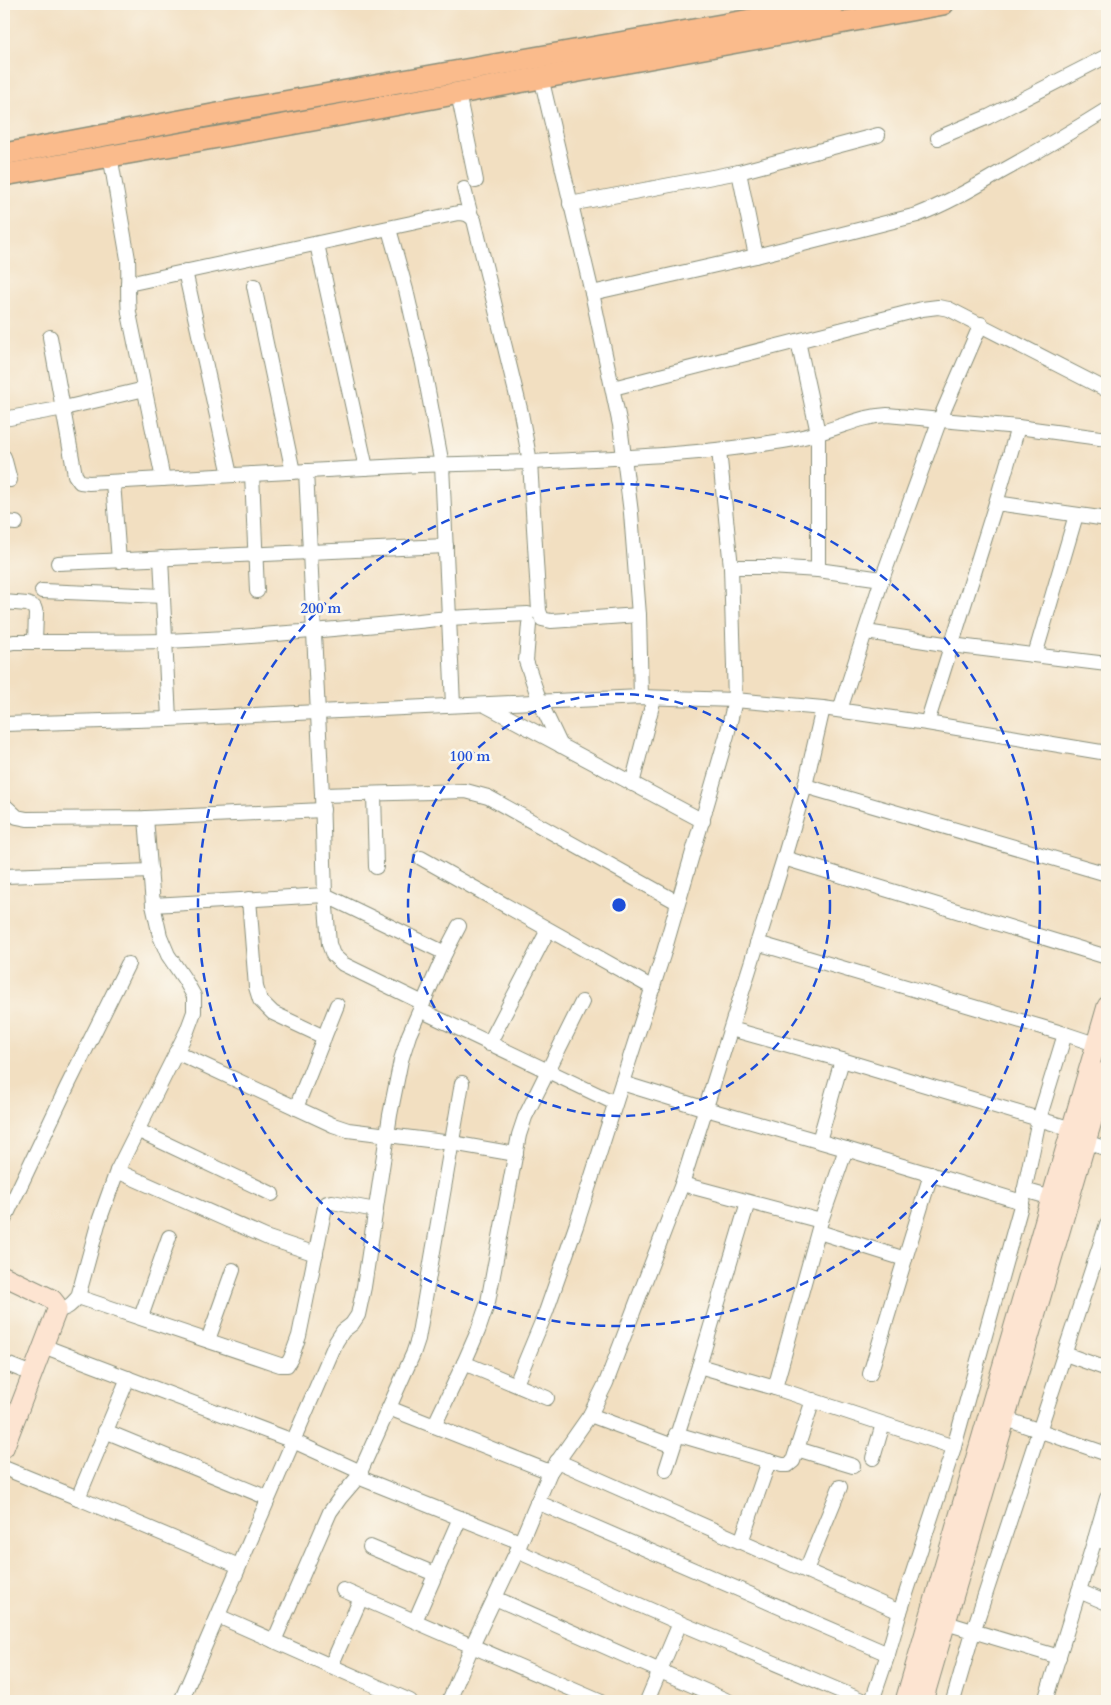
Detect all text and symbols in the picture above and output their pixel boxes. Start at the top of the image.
text: 200 m [301,598,342,618]
text: 100 m [450,746,491,766]
centre of rings [610,896,628,914]

